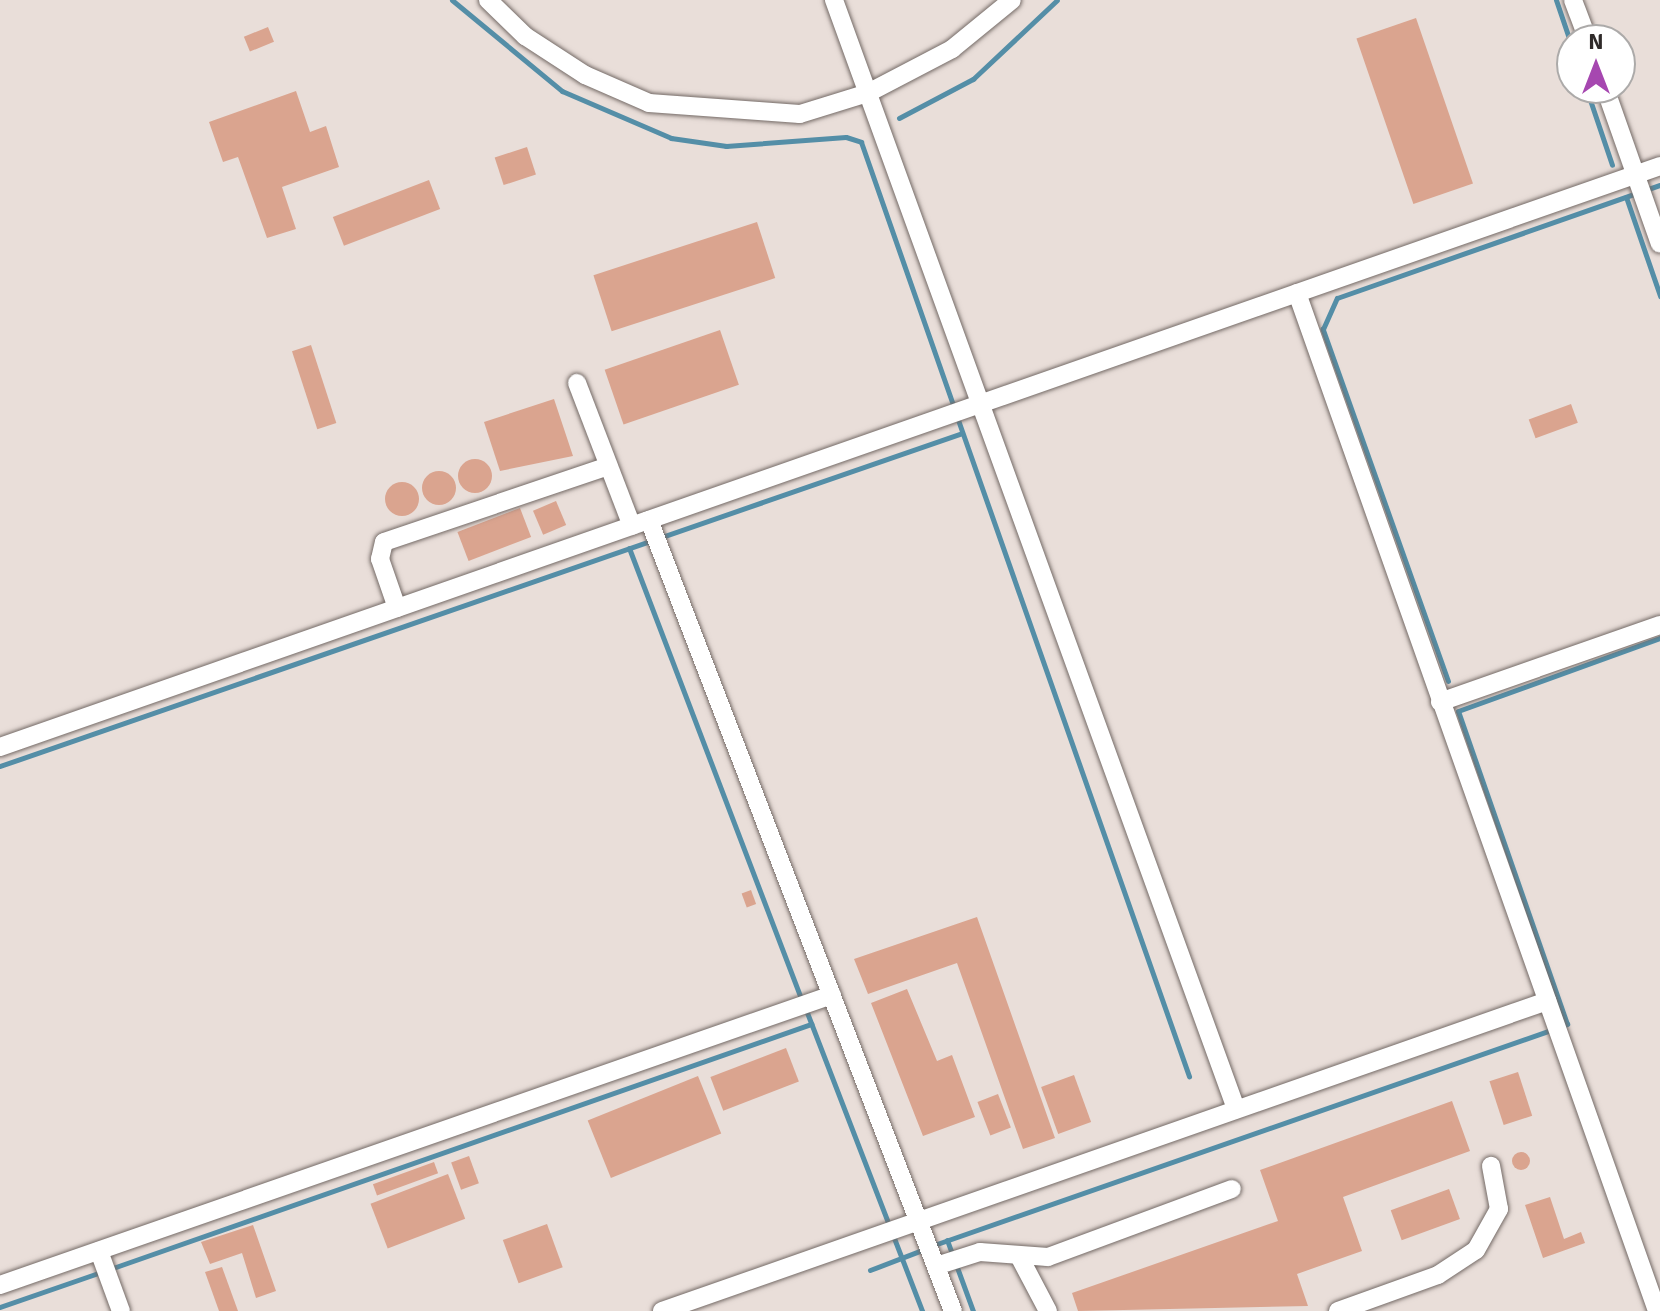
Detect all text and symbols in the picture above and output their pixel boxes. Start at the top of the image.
north arrow [1556,24,1636,104]
text: N [1588,28,1604,55]

